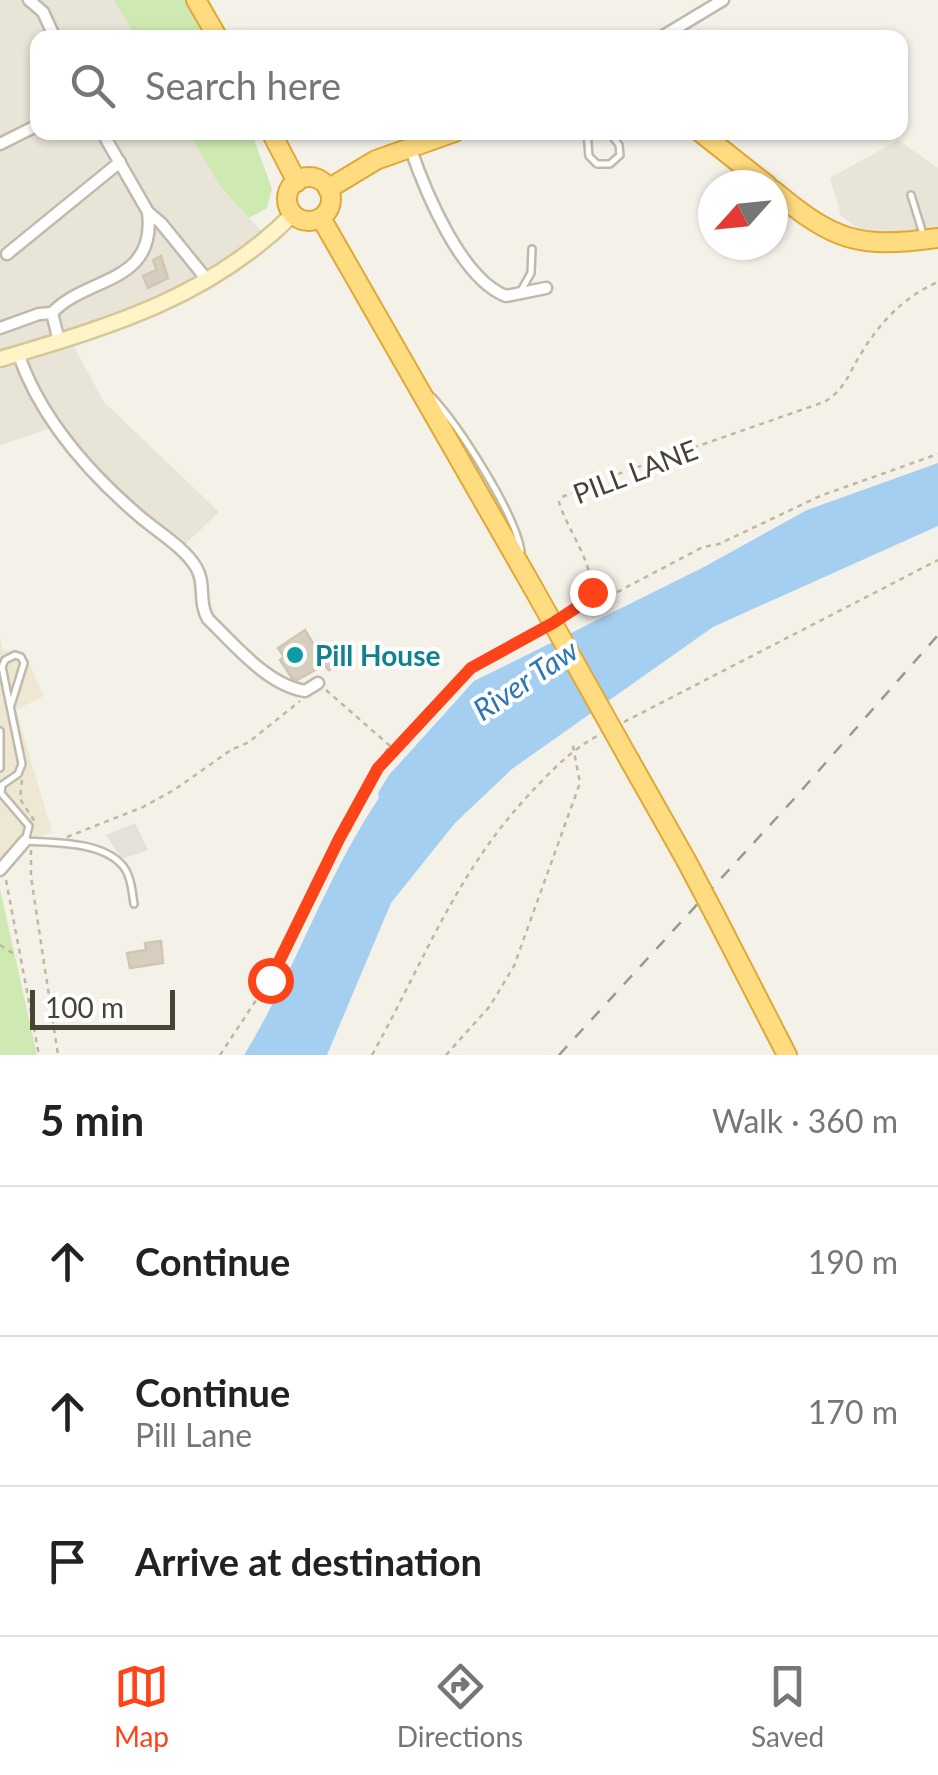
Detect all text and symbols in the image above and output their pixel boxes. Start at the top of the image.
search box [30,30,908,140]
icon: search [65,58,120,113]
text: Search here [145,62,341,108]
north arrow [698,170,788,260]
street label: PILL LANE [568,432,702,510]
route end [570,570,616,616]
water label: River Taw [466,631,584,727]
place label: Pill House [315,638,440,672]
marker: Pill House [284,644,306,666]
route start [248,958,294,1004]
scale bar [30,985,175,1030]
text: 100 m [45,990,124,1024]
text: 5 min [40,1095,144,1145]
text: Walk · 360 m [712,1101,898,1140]
icon: ahead [40,1234,95,1289]
text: Continue [135,1238,290,1284]
text: 190 m [808,1242,898,1281]
text: Continue [135,1369,290,1415]
icon: ahead [40,1384,95,1439]
text: 170 m [808,1392,898,1431]
text: Pill Lane [135,1415,252,1454]
icon: arrive [40,1534,95,1589]
text: Arrive at destination [135,1538,482,1584]
tab: Map [114,1659,169,1753]
tab: Directions [397,1659,523,1753]
tab: Saved [751,1659,824,1753]

